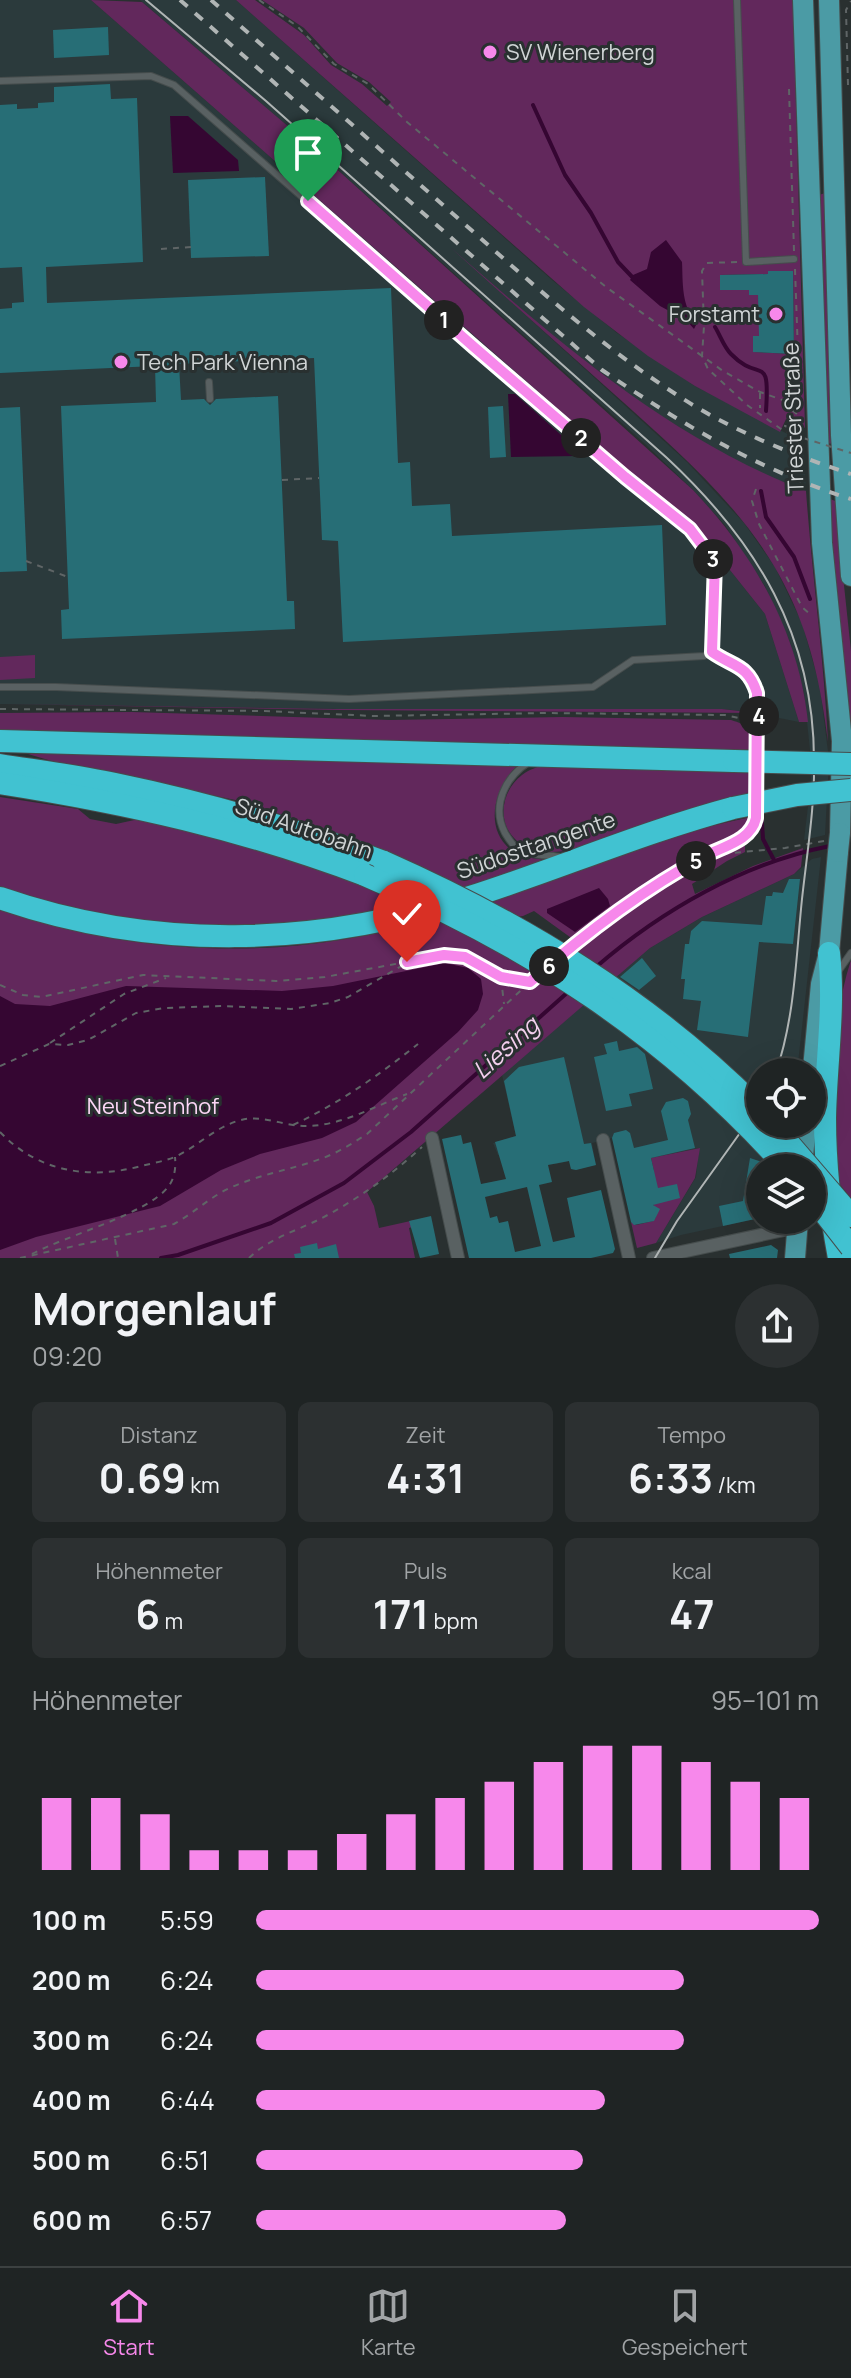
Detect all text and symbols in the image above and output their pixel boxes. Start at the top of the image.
place label: SV Wienerberg [506,37,655,67]
marker: SV Wienerberg [481,43,499,61]
pin [274,119,342,201]
icon: arrive [286,131,330,175]
place label: Forstamt [669,299,760,329]
pin: 1 [424,300,464,340]
text: 1 [439,305,449,335]
marker: Forstamt [767,305,785,323]
street label: Triester Straße [775,342,811,494]
place label: Tech Park Vienna [137,347,308,377]
marker: Tech Park Vienna [112,353,130,371]
pin: 2 [561,418,601,458]
text: 2 [574,423,588,453]
pin: 3 [693,539,733,579]
text: 3 [707,544,719,574]
pin: 4 [739,696,779,736]
text: 4 [752,701,766,731]
street label: Süd Autobahn [231,790,377,866]
street label: Südosttangente [453,804,619,886]
pin: 5 [676,841,716,881]
text: 5 [690,846,702,876]
pin [373,880,441,962]
icon: check [385,892,429,936]
pin: 6 [529,946,569,986]
text: 6 [542,951,556,981]
water label: Liesing [465,1007,547,1085]
map controls [746,1058,826,1234]
button: locate [746,1058,826,1138]
park label: Neu Steinhof [87,1091,219,1121]
button: layers [746,1154,826,1234]
text: Morgenlauf [32,1278,276,1338]
button: share [735,1284,819,1368]
text: 09:20 [32,1338,102,1374]
text: Distanz [121,1420,198,1450]
text: Zeit [405,1420,446,1450]
text: Tempo [658,1420,726,1450]
text: 0.69 [99,1450,186,1505]
text: 4:31 [386,1450,465,1505]
text: 6:33 [628,1450,713,1505]
text: km [186,1470,220,1500]
text: /km [713,1470,756,1500]
text: Höhenmeter [95,1556,223,1586]
text: Puls [404,1556,447,1586]
text: kcal [672,1556,712,1586]
text: 6 [135,1586,160,1641]
text: 171 [373,1586,429,1641]
text: 47 [669,1586,715,1641]
text: m [160,1606,183,1636]
text: bpm [429,1606,478,1636]
text: Höhenmeter [32,1682,183,1718]
text: 95–101 m [711,1682,819,1718]
text: 100 m [32,1902,106,1938]
text: 5:59 [160,1902,214,1938]
text: 200 m [32,1962,110,1998]
text: 6:24 [160,1962,214,1998]
text: 300 m [32,2022,110,2058]
text: 6:24 [160,2022,214,2058]
text: 400 m [32,2082,111,2118]
text: 6:44 [160,2082,215,2118]
text: 500 m [32,2142,110,2178]
text: 6:51 [160,2142,209,2178]
text: 600 m [32,2202,111,2238]
text: 6:57 [160,2202,212,2238]
tab: Start [103,2284,155,2362]
tab: Karte [361,2284,416,2362]
tab: Gespeichert [622,2284,748,2362]

